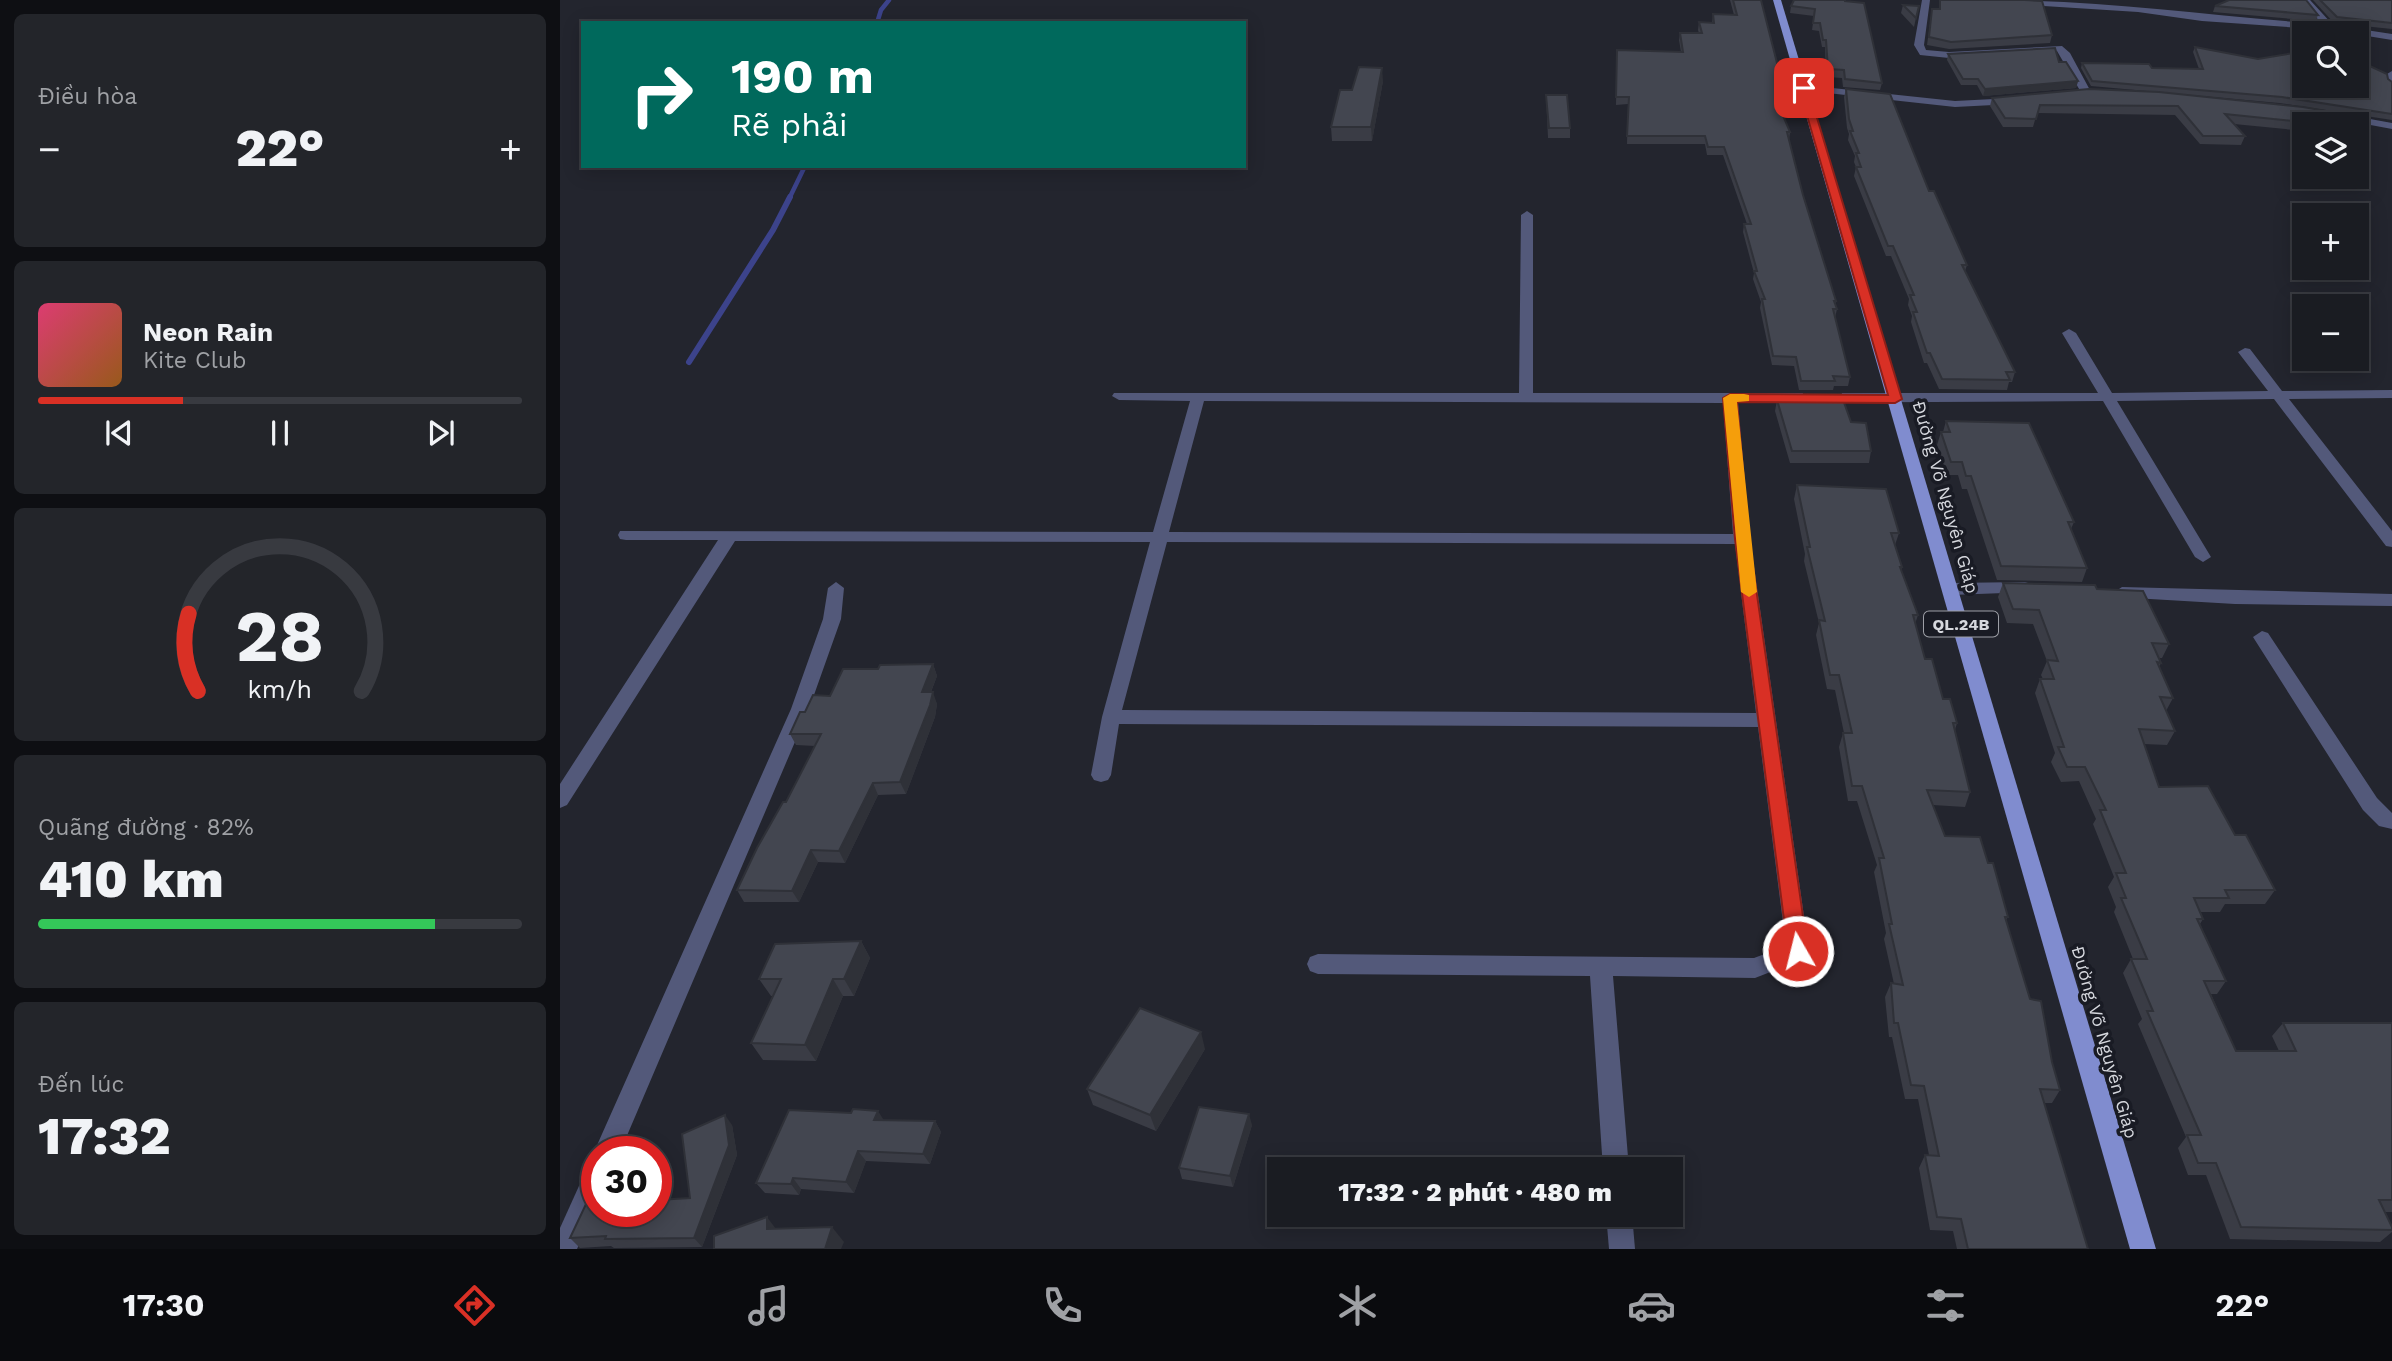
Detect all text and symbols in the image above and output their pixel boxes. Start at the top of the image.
map controls [2292,21,2369,371]
button: search [2292,21,2369,98]
text: 190 m [731,47,874,105]
icon: right [616,49,707,140]
pin [1774,58,1834,118]
icon: arrive [1785,69,1823,107]
text: Điều hòa [38,83,137,110]
text: Rẽ phải [731,106,848,144]
button: layers [2292,112,2369,189]
text: 22° [236,118,324,179]
text: − [38,127,61,171]
text: + [499,127,522,171]
button: + [2292,203,2369,280]
button: − [2292,294,2369,371]
text: Neon Rain [143,317,273,347]
text: Kite Club [143,347,246,374]
street label: Đường Võ Nguyên Giáp [1908,398,1984,596]
icon: previous [100,414,138,452]
icon: pause [261,414,299,452]
icon: next [422,414,460,452]
text: 28 [235,593,325,679]
road number: QL.24B [1924,611,1998,636]
text: km/h [248,674,312,703]
text: Quãng đường · 82% [38,814,254,841]
text: 410 km [38,849,224,910]
position arrow [1761,914,1835,988]
street label: Đường Võ Nguyên Giáp [2067,943,2143,1141]
text: Đến lúc [38,1071,124,1098]
text: 17:32 [38,1106,171,1167]
speed limit sign: 30 [581,1136,672,1227]
text: 17:32 · 2 phút · 480 m [1338,1177,1612,1207]
icon: directions [450,1281,499,1330]
icon: music [744,1281,793,1330]
icon: phone [1038,1281,1087,1330]
icon: climate [1333,1281,1382,1330]
icon: car [1627,1281,1676,1330]
icon: filters [1921,1281,1970,1330]
text: 17:30 [123,1286,205,1324]
text: 22° [2215,1286,2269,1324]

